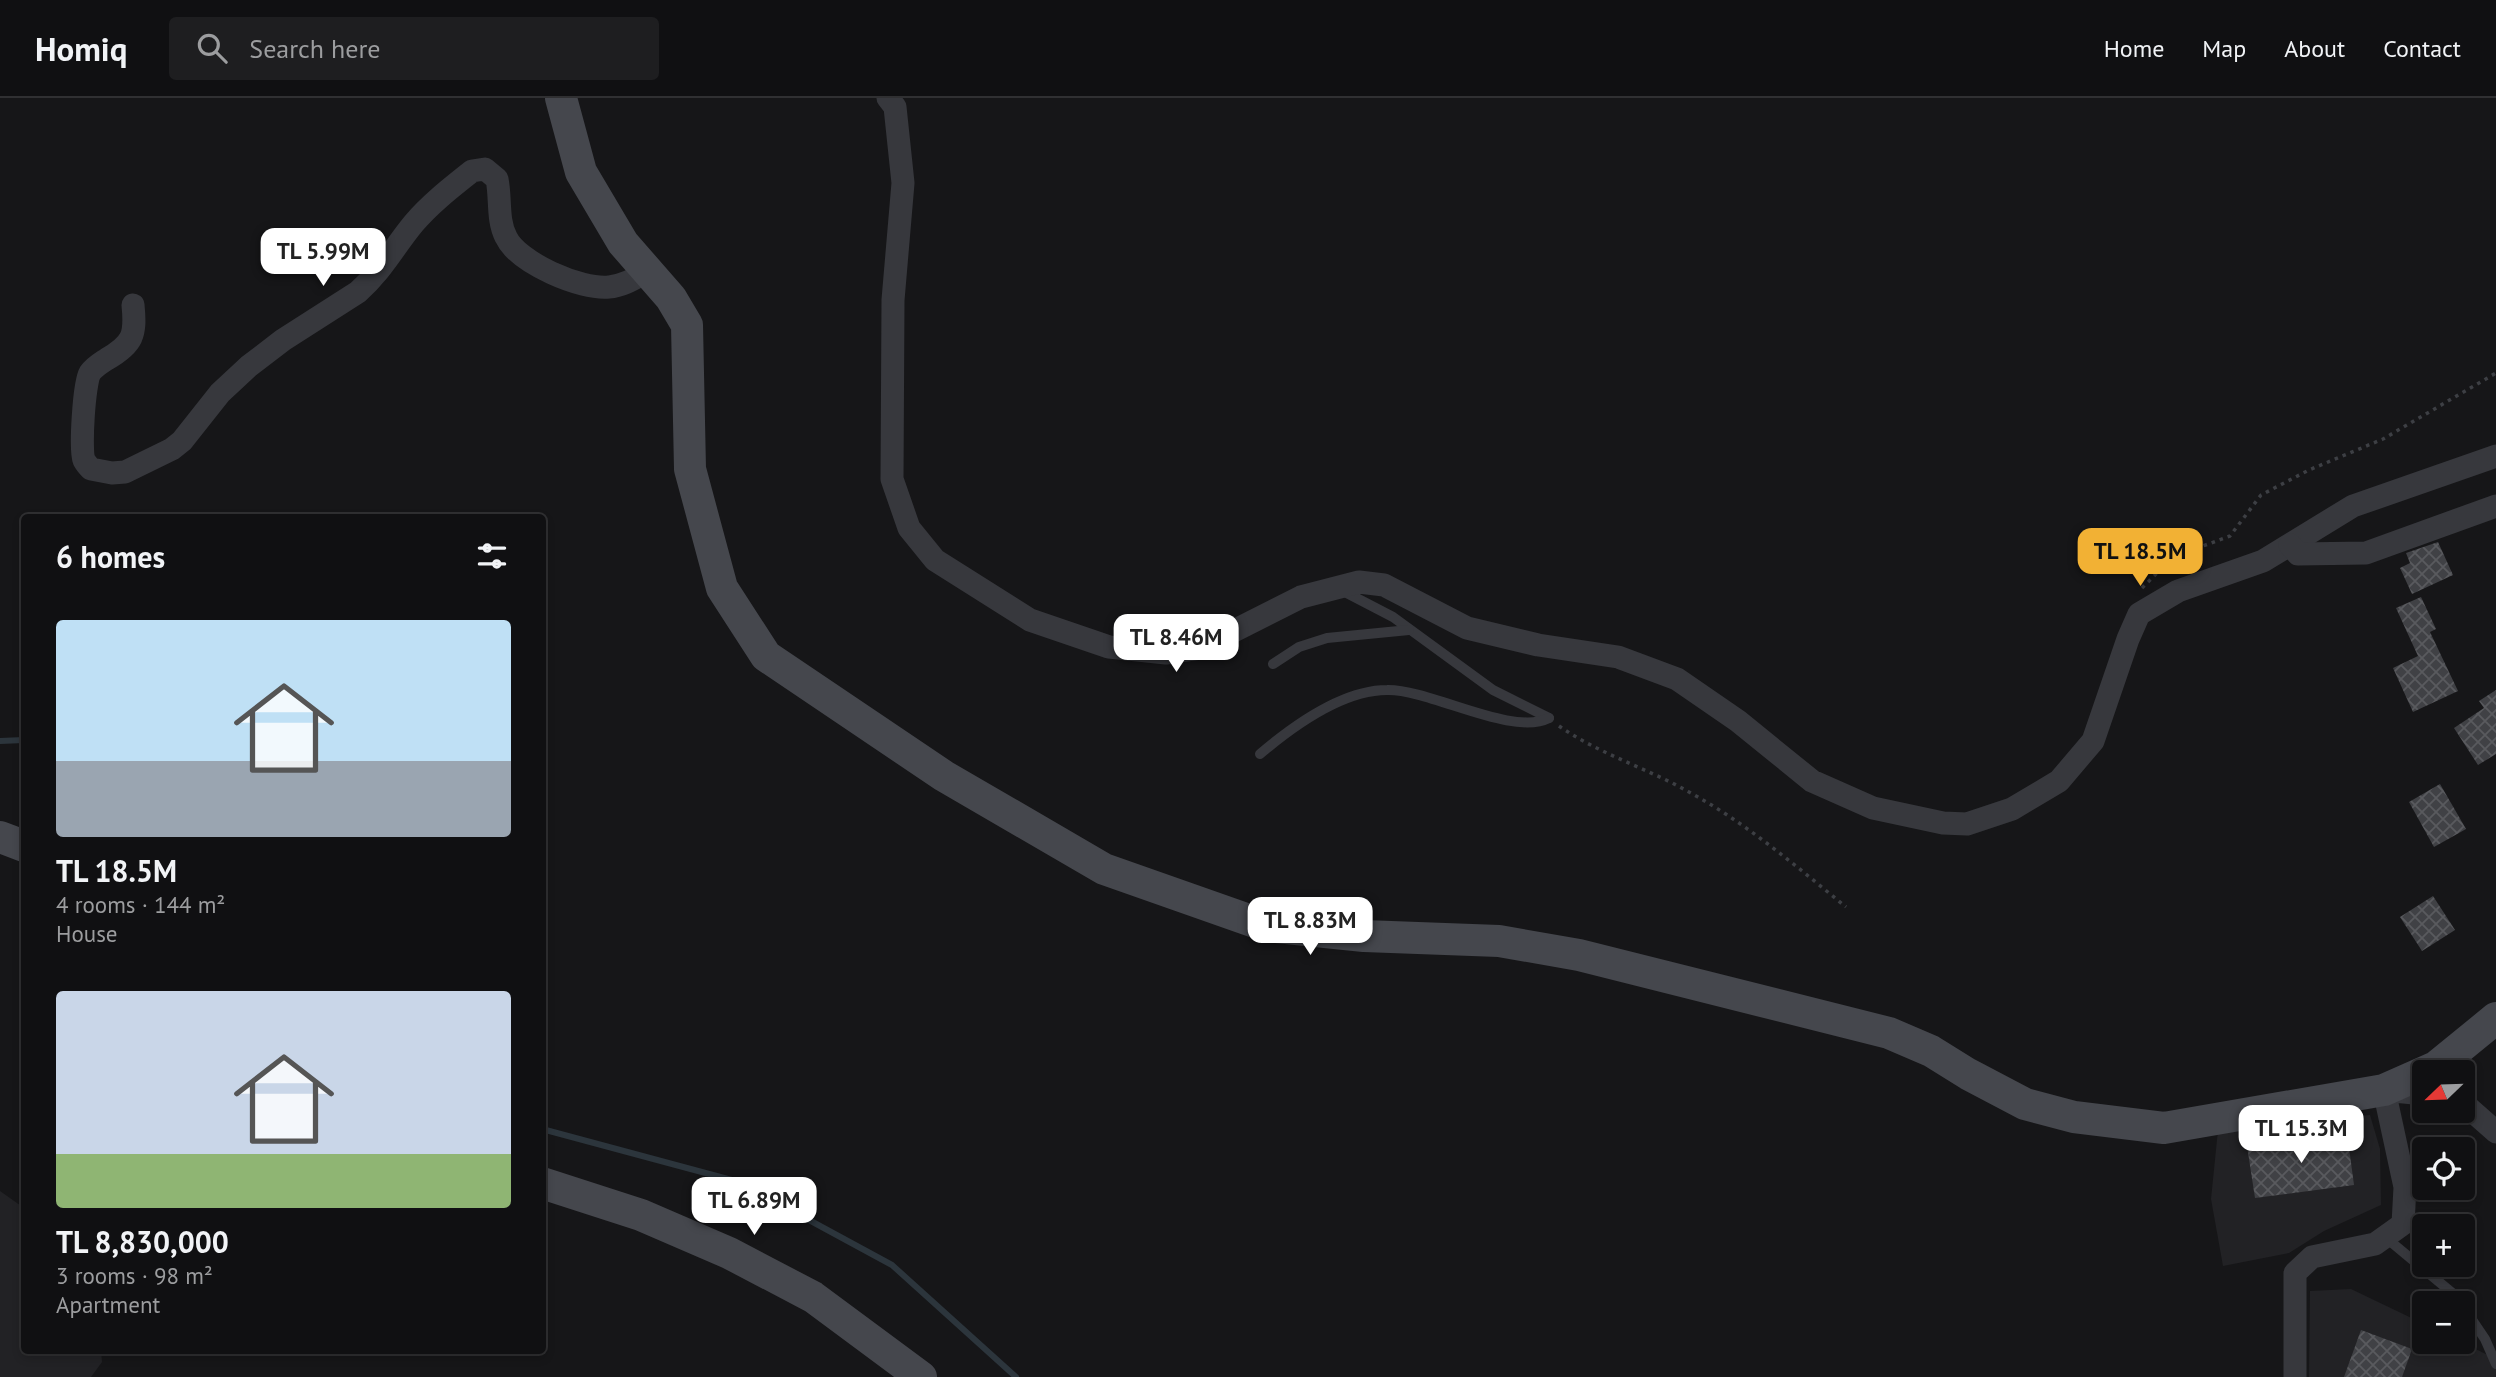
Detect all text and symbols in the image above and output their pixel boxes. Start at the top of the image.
search box [169,17,659,80]
text: Homiq [35,27,127,70]
icon: search [193,29,231,67]
text: Search here [249,32,380,65]
text: Home [2104,33,2164,64]
text: Map [2202,33,2246,64]
text: About [2284,33,2345,64]
text: Contact [2383,33,2461,64]
pin: TL 5.99M [251,228,395,288]
text: TL 5.99M [277,236,369,265]
pin: TL 18.5M [2068,528,2212,588]
text: TL 18.5M [2094,536,2186,565]
text: 6 homes [56,537,165,576]
icon: filters [473,537,511,575]
pin: TL 8.46M [1104,614,1248,674]
text: TL 8.46M [1130,622,1222,651]
icon: home [221,665,347,791]
text: TL 18.5M [56,851,177,890]
text: 4 rooms · 144 m² [56,890,225,919]
pin: TL 8.83M [1238,898,1382,957]
text: TL 8.83M [1264,905,1356,934]
text: House [56,919,118,948]
icon: home [221,1036,347,1162]
north arrow [2412,1060,2474,1124]
map controls [2412,1060,2475,1354]
pin: TL 15.3M [2229,1105,2373,1165]
text: TL 15.3M [2255,1113,2347,1142]
button: locate [2412,1137,2475,1200]
pin: TL 6.89M [682,1178,826,1237]
text: TL 6.89M [708,1185,800,1214]
button: + [2412,1214,2475,1277]
text: TL 8,830,000 [56,1222,229,1261]
text: 3 rooms · 98 m² [56,1261,213,1290]
text: Apartment [56,1290,160,1319]
button: − [2412,1291,2475,1354]

